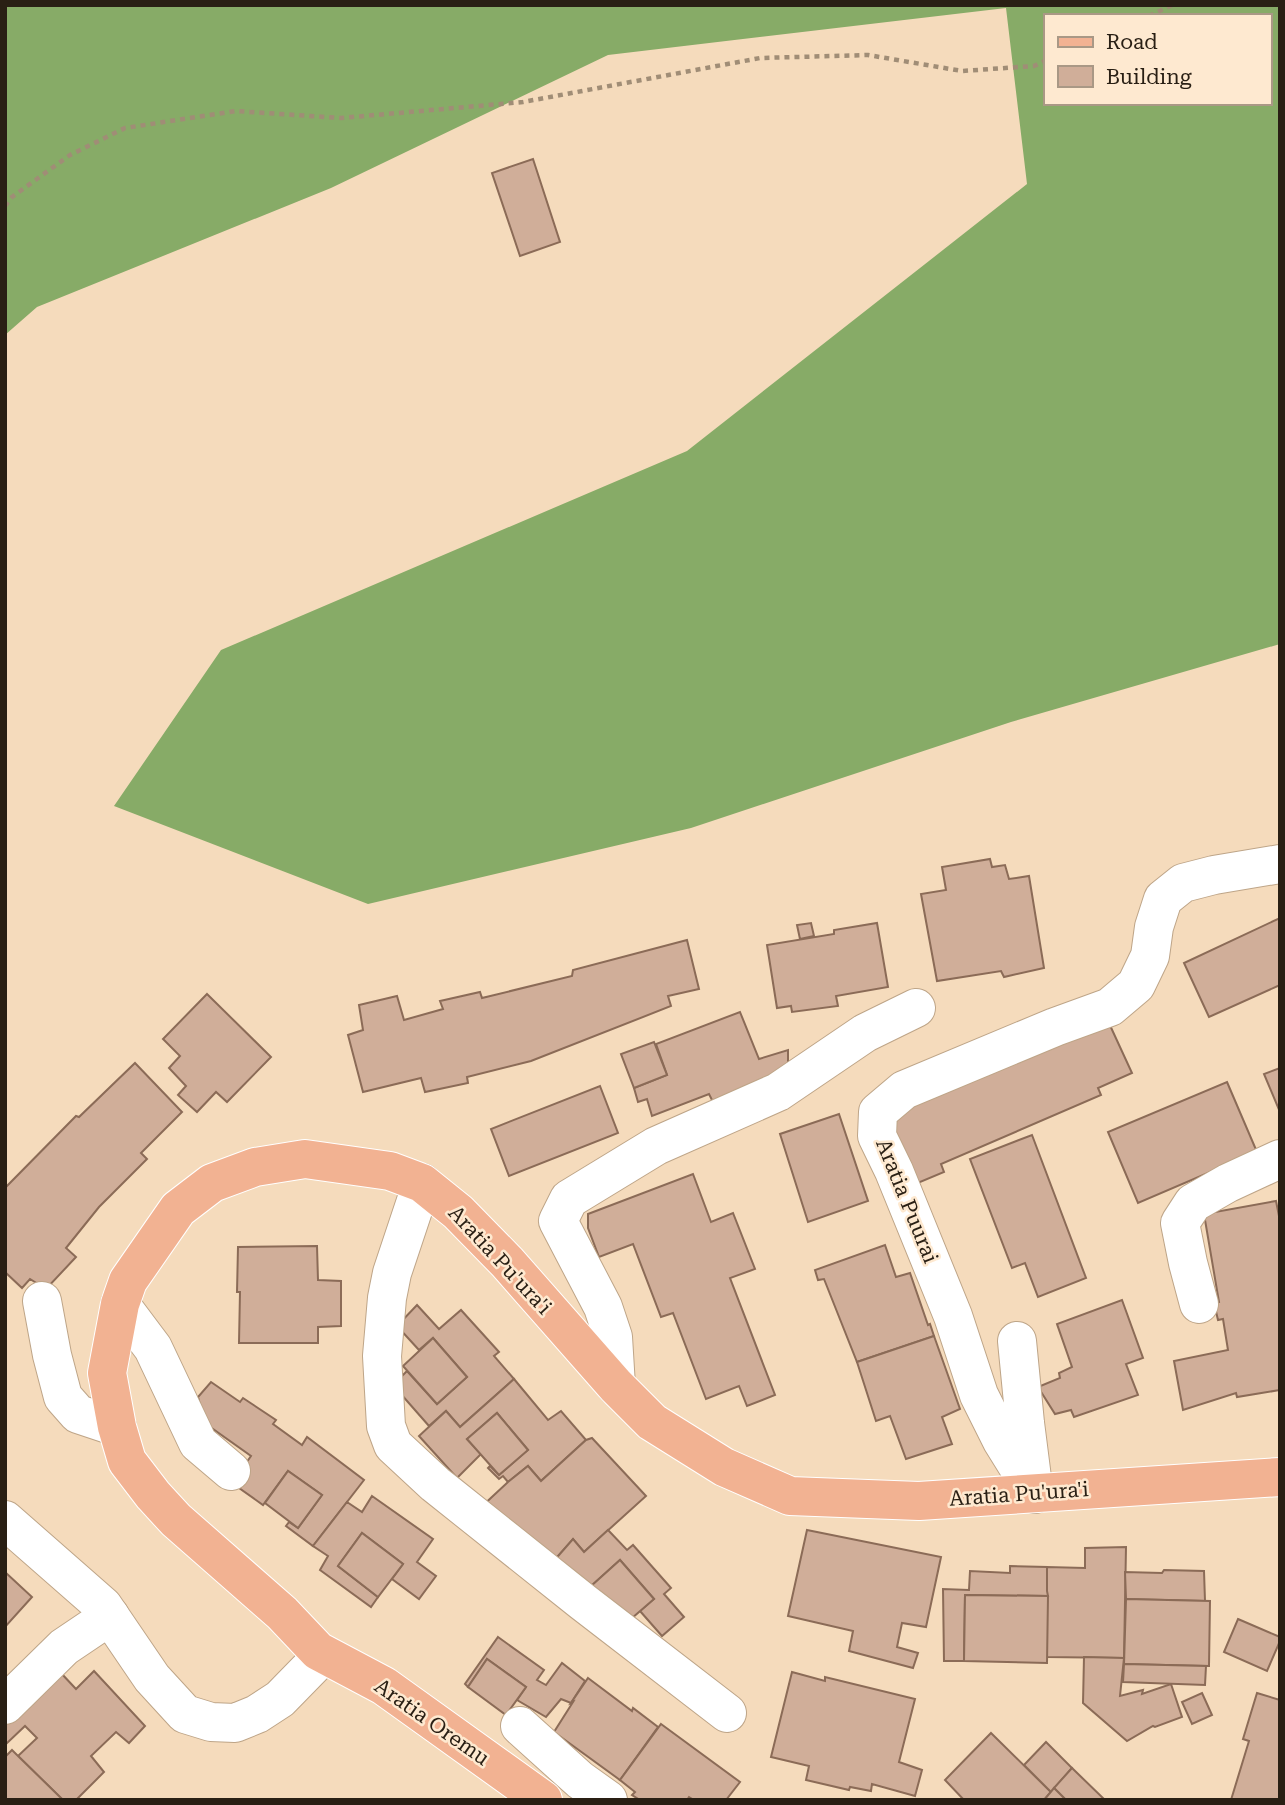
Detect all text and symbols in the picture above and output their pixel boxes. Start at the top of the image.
legend [1044,14,1271,105]
text: Road [1106,30,1158,54]
text: Building [1106,65,1192,89]
street label: Aratia Puurai [871,1135,943,1267]
street label: Aratia Pu'ura'i [444,1201,557,1319]
street label: Aratia Pu'ura'i [948,1477,1090,1511]
street label: Aratia Oremu [370,1674,494,1770]

